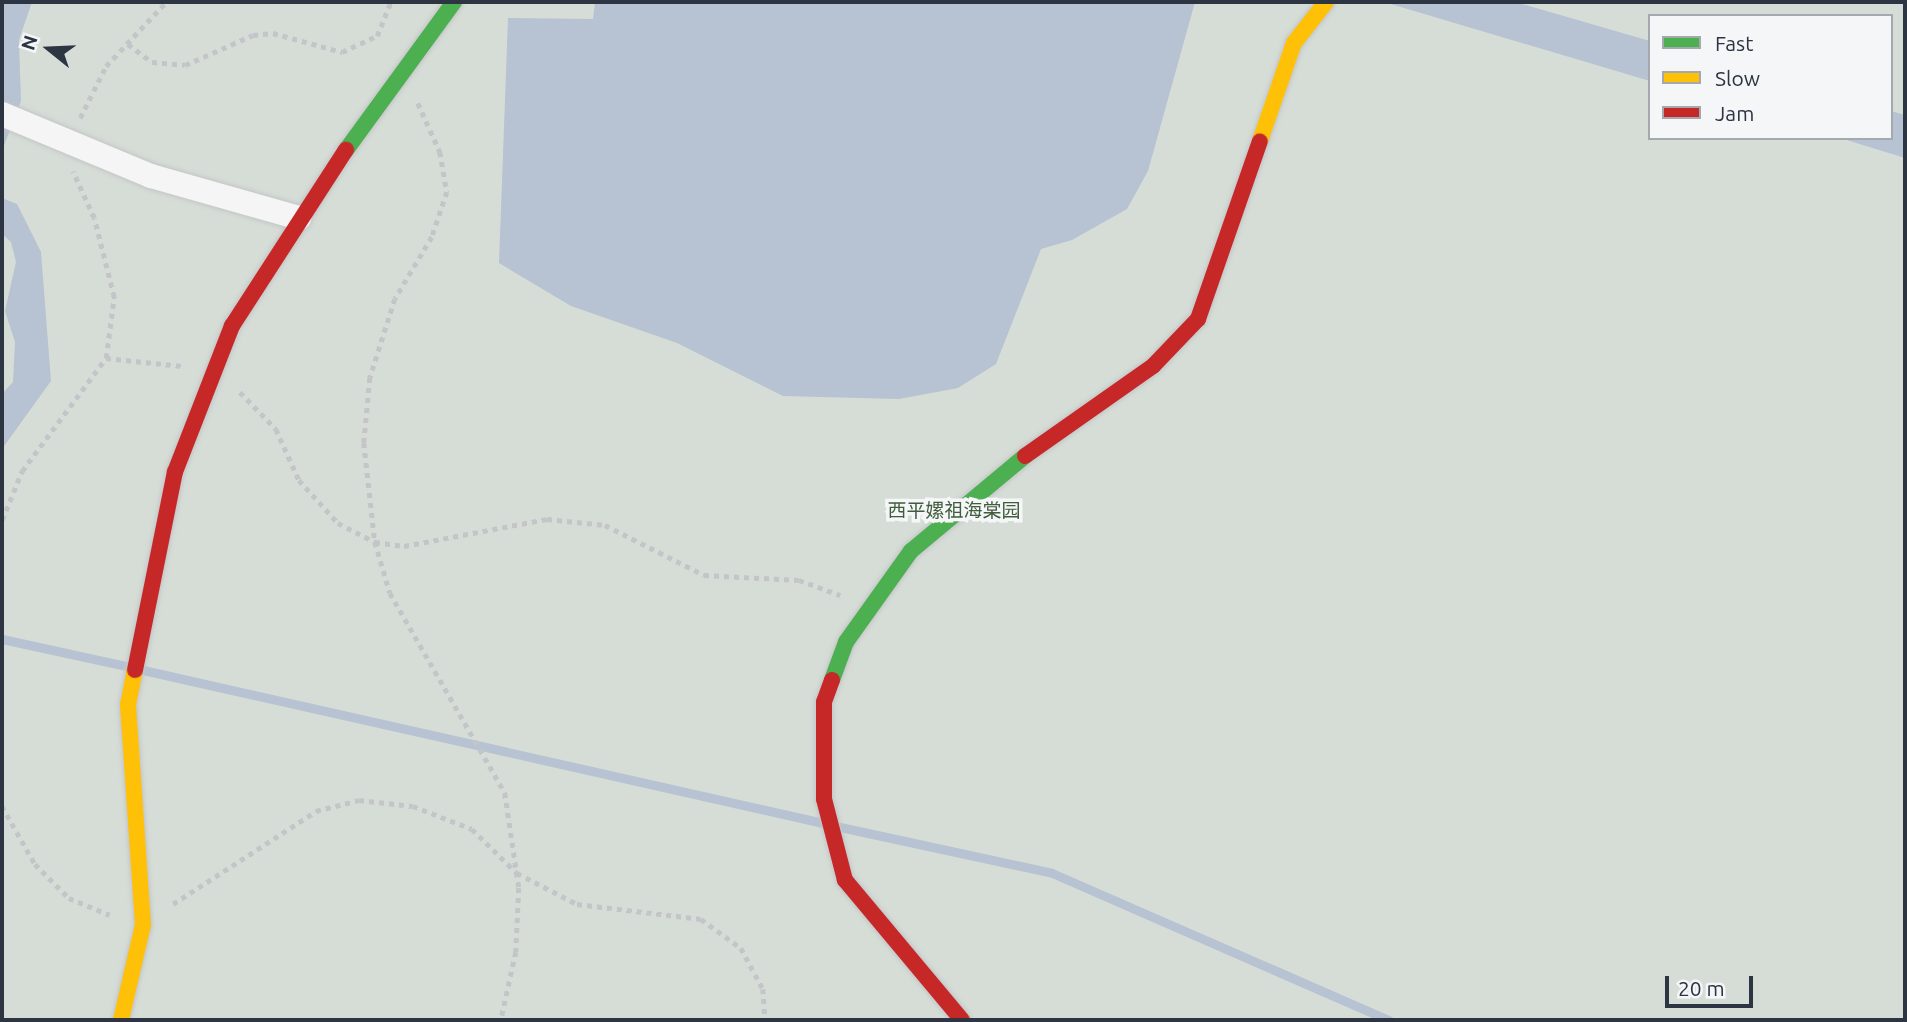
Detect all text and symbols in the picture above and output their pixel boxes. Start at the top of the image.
north arrow [14,14,84,84]
legend [1648,14,1893,140]
text: Fast [1715,31,1753,55]
text: N [16,32,42,53]
text: Slow [1715,66,1760,90]
text: Jam [1715,101,1754,125]
park label: 西平嫘祖海棠园 [888,500,1020,522]
scale bar [1669,962,1756,1006]
text: 20 m [1678,976,1725,1000]

